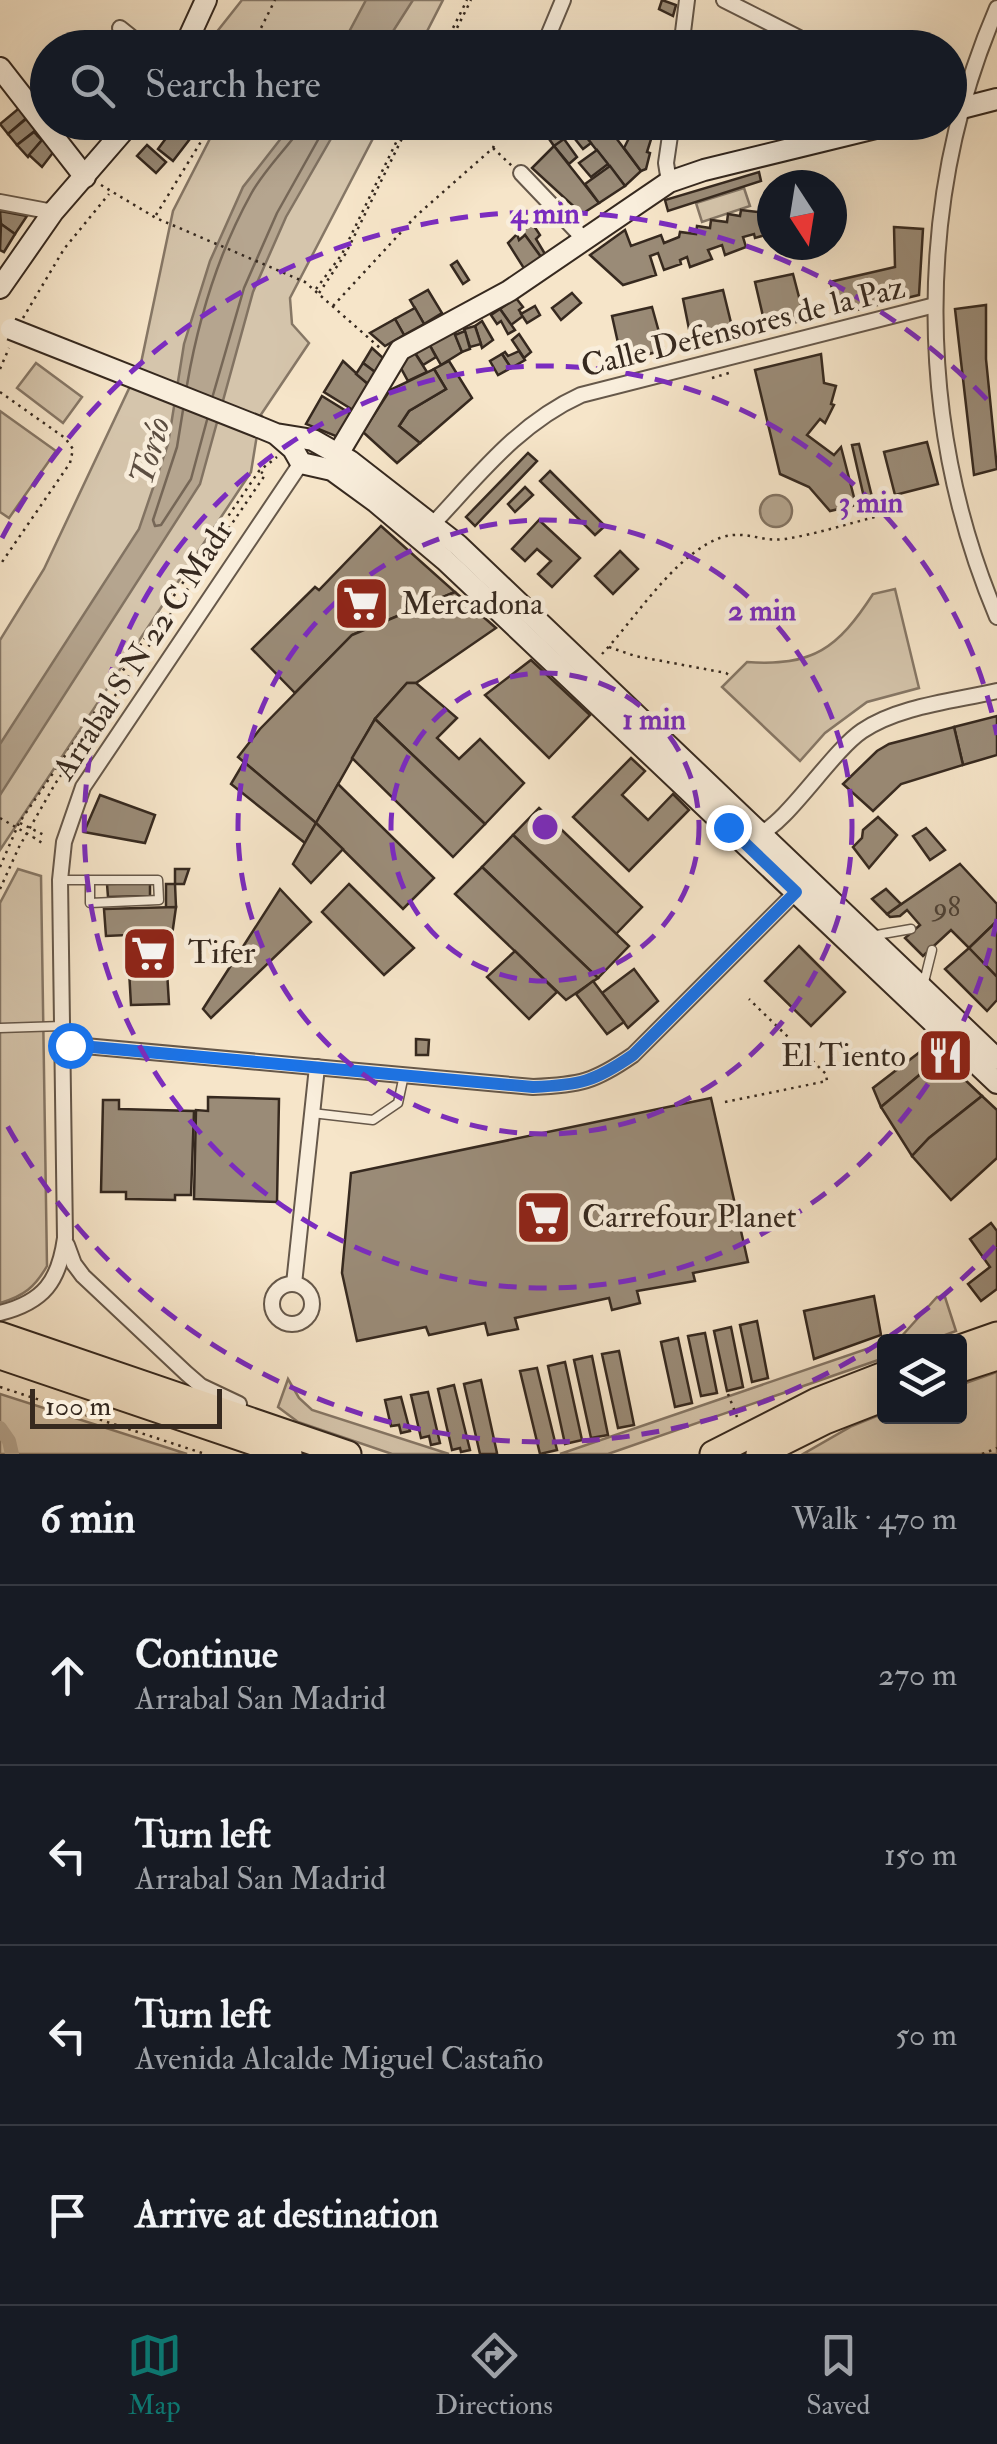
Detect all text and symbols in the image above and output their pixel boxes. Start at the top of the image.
search box [30,30,967,140]
icon: search [65,58,120,113]
text: Search here [145,61,321,109]
north arrow [757,170,847,260]
text: 4 min [509,195,580,232]
street label: Calle Defensores de la Paz [577,267,909,387]
water label: Torío [119,412,181,490]
text: 3 min [839,484,904,521]
street label: Arrabal S N 22 C Madr [43,512,242,788]
supermarket icon: Mercadona [332,574,392,634]
place label: Mercadona [401,584,544,624]
text: 2 min [728,592,797,629]
text: 1 min [622,701,686,738]
route end [706,805,752,851]
centre of rings [527,809,563,845]
house number: 98 [931,890,961,925]
supermarket icon: Tifer [119,923,179,983]
place label: Tifer [188,933,255,973]
route start [48,1023,94,1069]
restaurant icon: El Tiento [915,1026,975,1086]
place label: El Tiento [781,1036,906,1076]
supermarket icon: Carrefour Planet [513,1187,573,1247]
place label: Carrefour Planet [582,1197,797,1237]
map controls [877,1334,967,1424]
button: layers [877,1334,967,1424]
scale bar [30,1384,222,1428]
text: 100 m [45,1389,111,1424]
text: 6 min [40,1493,135,1545]
text: Walk · 470 m [792,1499,957,1539]
text: Continue [135,1631,278,1679]
icon: ahead [40,1648,95,1703]
text: 270 m [878,1655,957,1695]
text: Arrabal San Madrid [135,1679,386,1719]
text: Turn left [135,1811,271,1859]
icon: left [40,1828,95,1883]
text: 150 m [884,1835,957,1875]
text: Arrabal San Madrid [135,1859,386,1899]
text: Turn left [135,1991,271,2039]
icon: left [40,2008,95,2063]
text: 50 m [895,2015,957,2055]
text: Avenida Alcalde Miguel Castaño [135,2039,543,2079]
icon: arrive [40,2188,95,2243]
text: Arrive at destination [135,2191,439,2239]
tab: Map [127,2328,182,2423]
tab: Directions [435,2328,553,2423]
tab: Saved [806,2328,870,2423]

